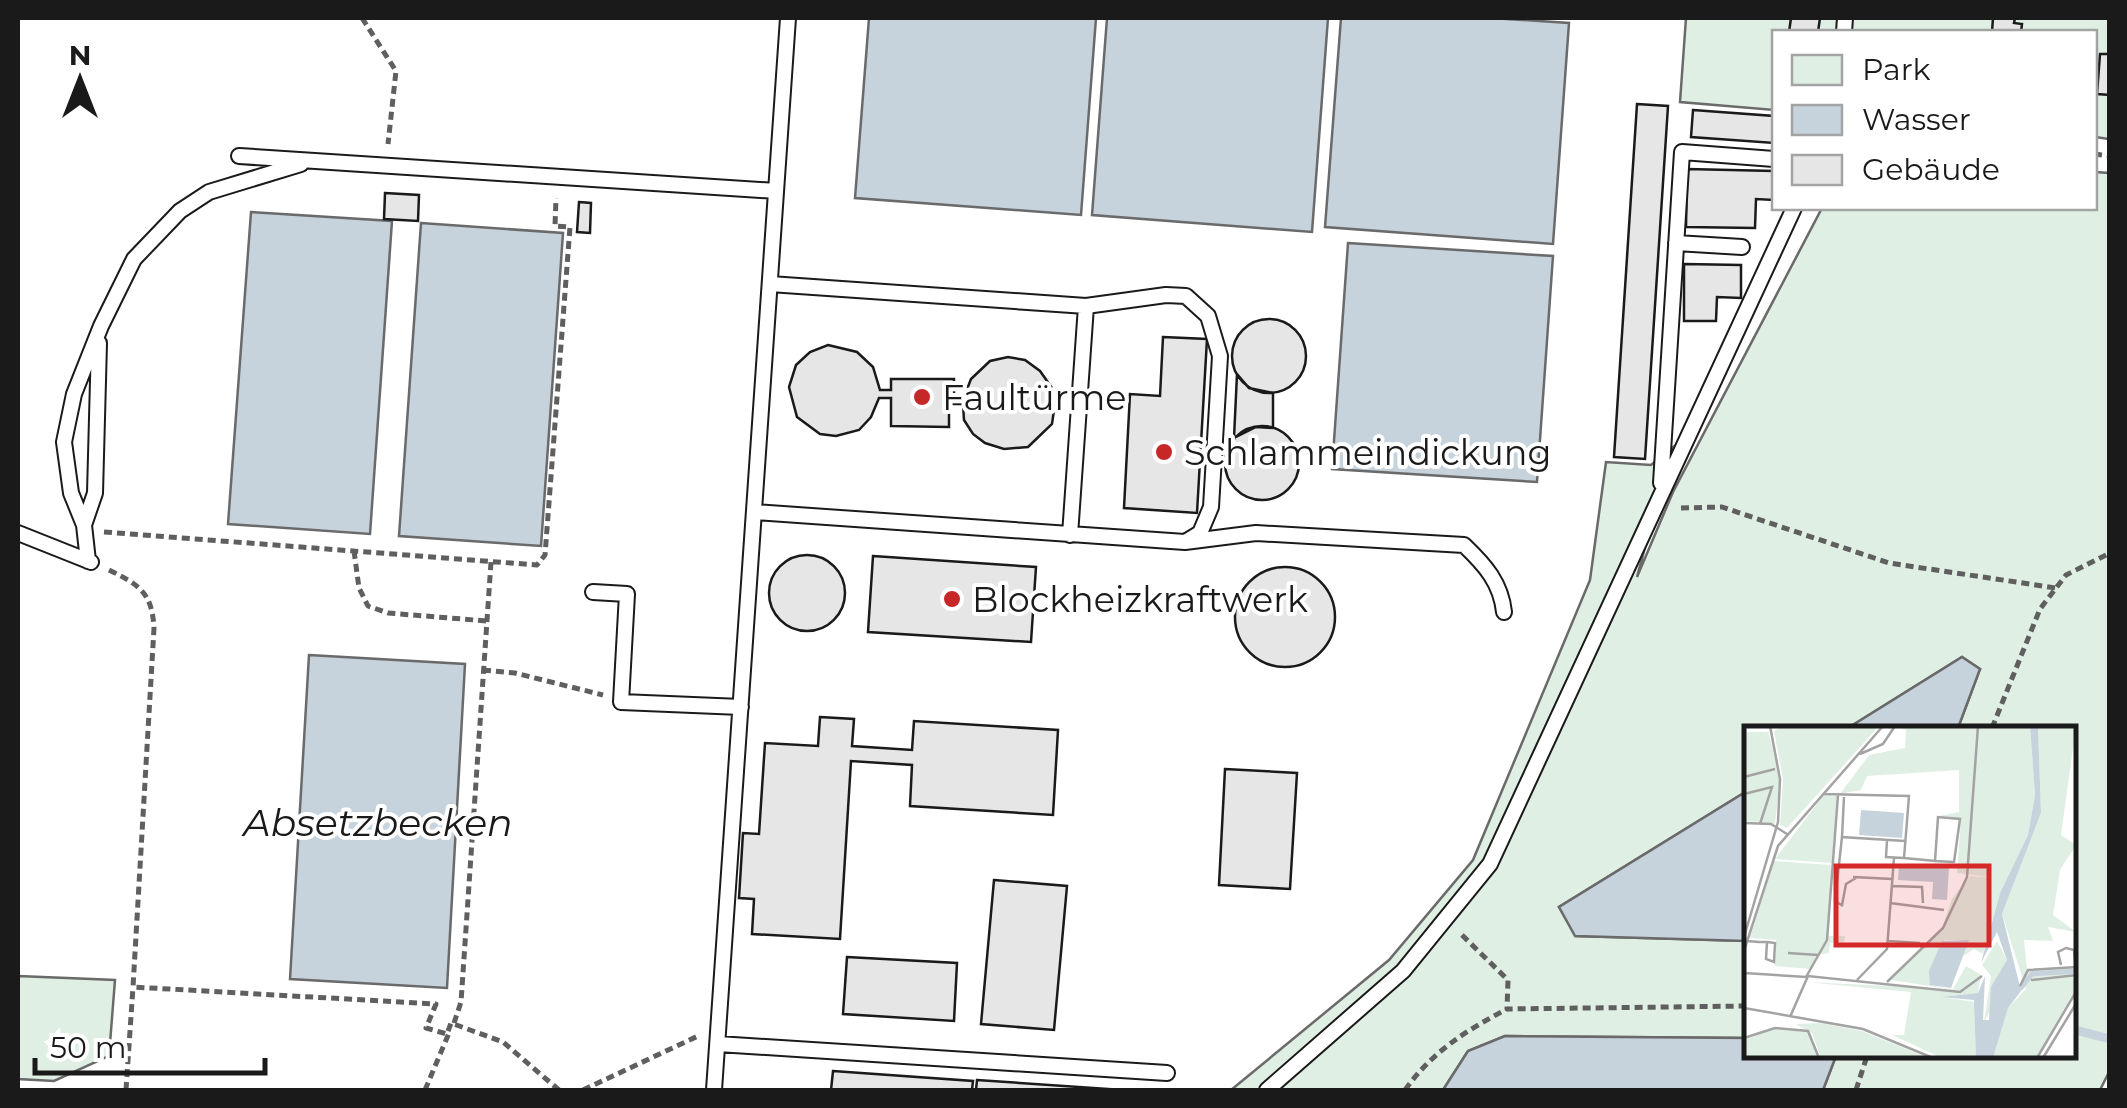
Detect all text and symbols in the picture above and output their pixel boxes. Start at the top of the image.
north arrow [30,30,130,130]
legend [1772,30,2097,210]
text: N [69,38,91,72]
text: Park [1862,51,1931,88]
text: Wasser [1862,101,1971,138]
text: Gebäude [1862,151,2000,188]
place label: Faultürme [942,376,1126,419]
marker: Faultürme [911,386,933,408]
place label: Schlammeindickung [1184,431,1552,474]
marker: Schlammeindickung [1153,441,1175,463]
place label: Blockheizkraftwerk [972,578,1308,621]
marker: Blockheizkraftwerk [941,588,963,610]
inset map [1744,726,2077,1058]
water label: Absetzbecken [241,799,513,846]
scale bar [35,1013,265,1075]
text: 50 m [50,1029,127,1066]

